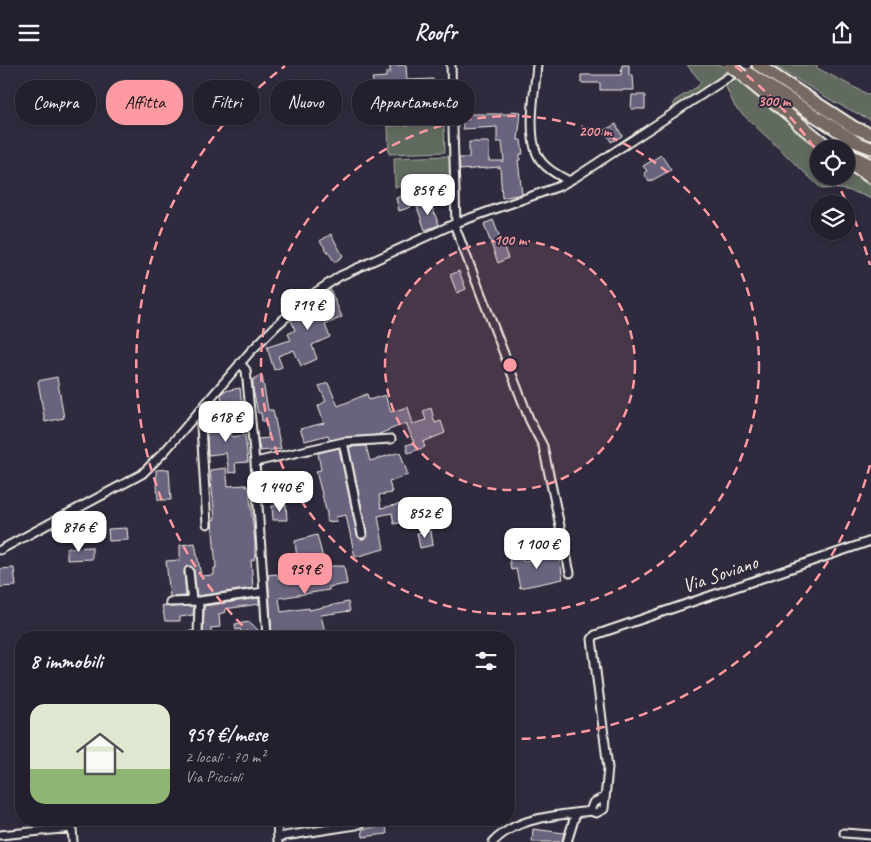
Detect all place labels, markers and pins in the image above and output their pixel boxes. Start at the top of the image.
pin: 859 € [393,173,463,216]
pin: 719 € [273,289,343,331]
centre of rings [501,356,519,374]
pin: 618 € [191,401,261,443]
pin: 1 440 € [234,471,326,513]
pin: 852 € [390,497,460,539]
pin: 876 € [44,511,114,553]
pin: 1 100 € [491,527,583,570]
pin: 959 € [270,553,340,595]

